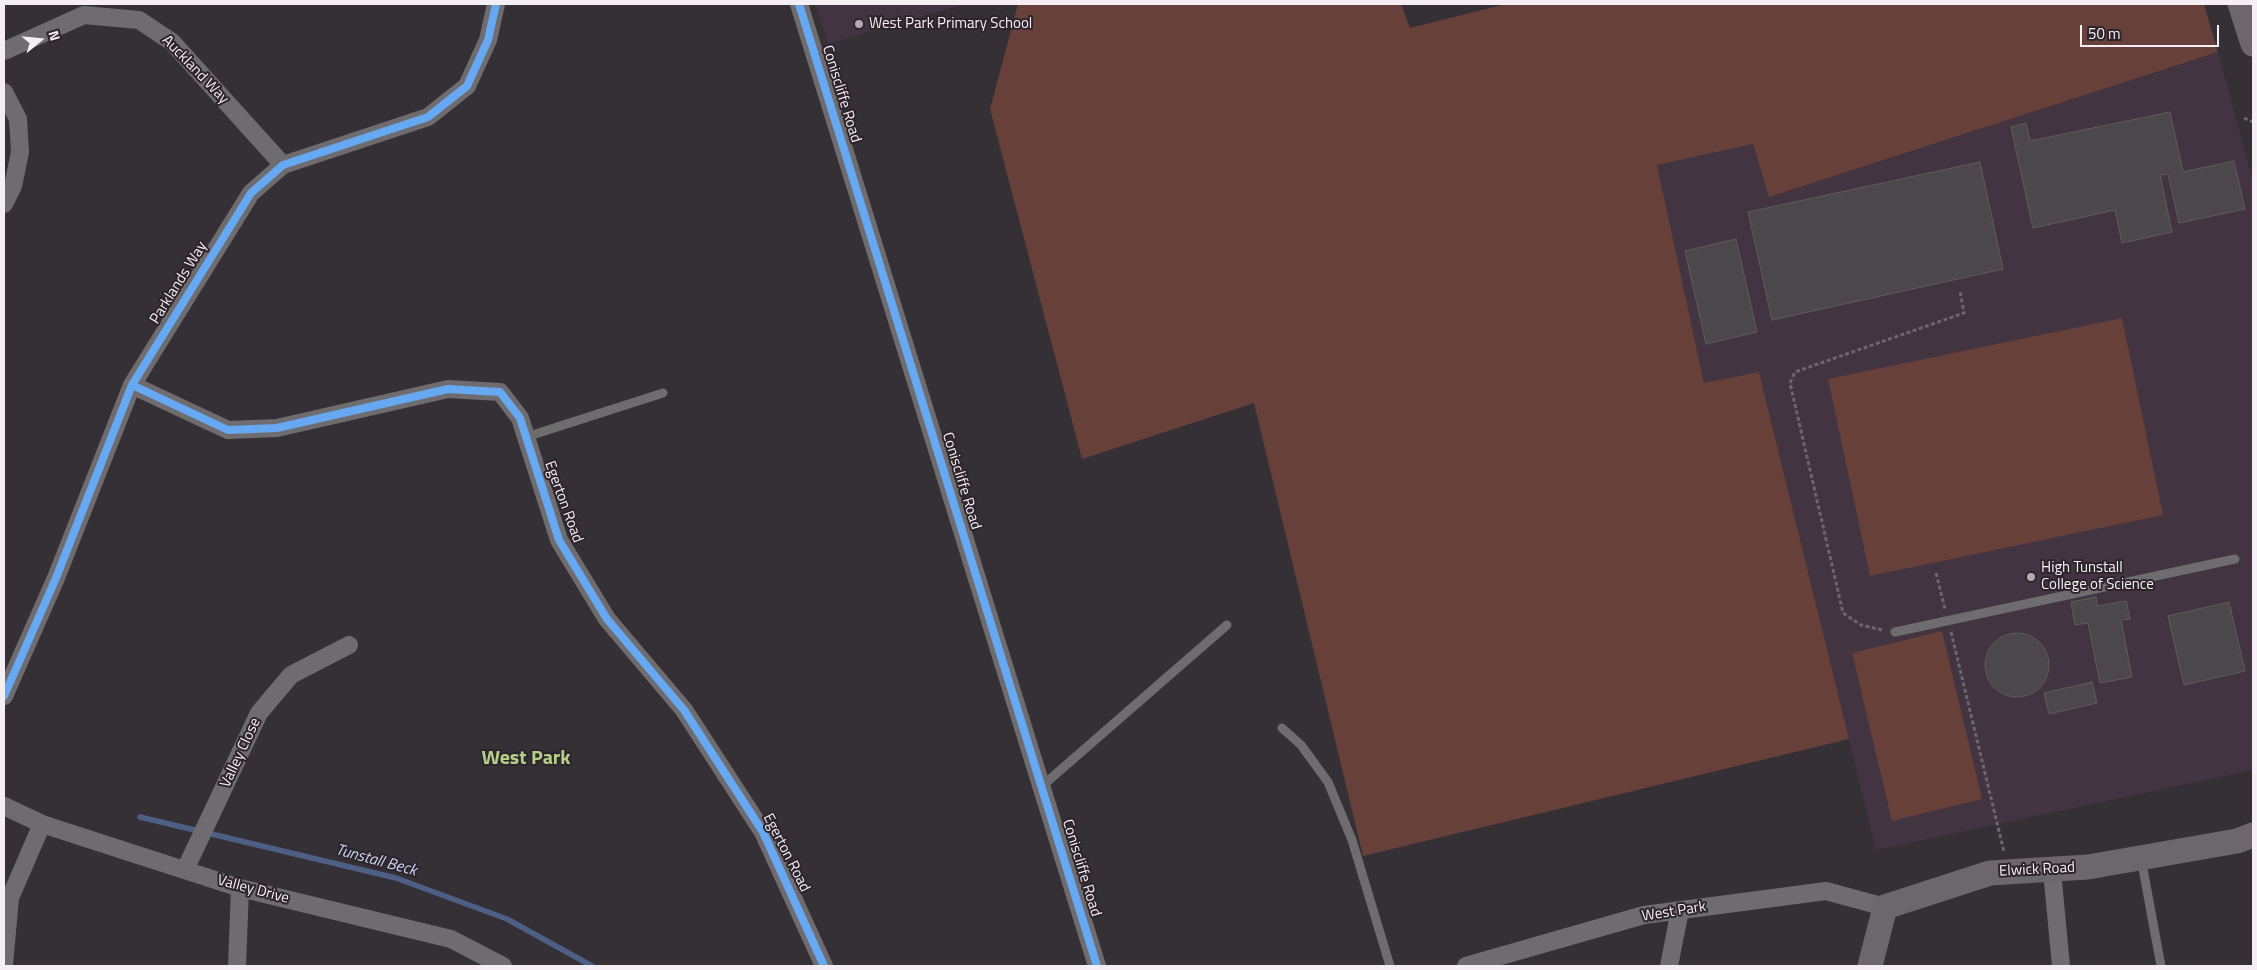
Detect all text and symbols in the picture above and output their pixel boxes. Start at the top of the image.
north arrow [15,15,65,65]
place label: West Park Primary School [869,15,1032,33]
scale bar [2082,15,2221,47]
marker: West Park Primary School [853,18,865,30]
text: 50 m [2088,22,2121,45]
text: N [43,28,66,43]
street label: Auckland Way [158,32,232,108]
street label: Coniscliffe Road [818,43,864,145]
street label: Parklands Way [147,238,211,328]
street label: Coniscliffe Road [938,430,984,532]
street label: Egerton Road [540,459,586,545]
place label: High Tunstall College of Science [2041,559,2154,594]
marker: High Tunstall College of Science [2025,571,2037,583]
street label: Valley Close [217,715,265,791]
district label: West Park [481,747,571,771]
street label: Egerton Road [759,811,813,895]
street label: Coniscliffe Road [1058,817,1104,919]
water label: Tunstall Beck [333,841,419,881]
street label: Elwick Road [1999,859,2075,881]
street label: Valley Drive [215,872,291,908]
street label: West Park [1641,898,1707,926]

